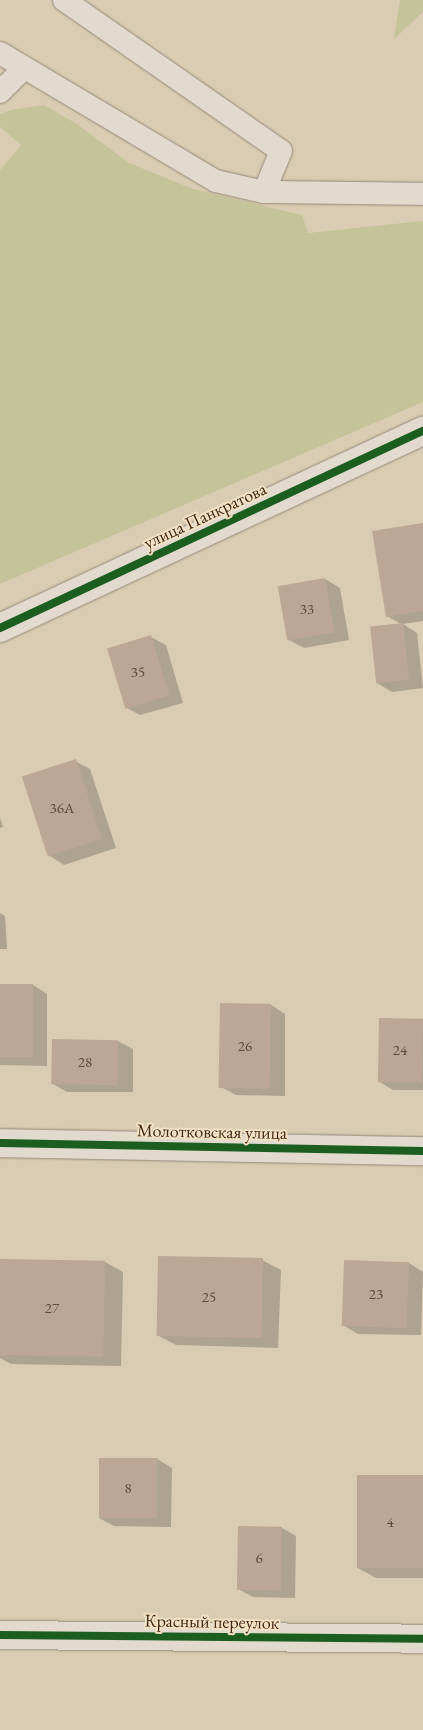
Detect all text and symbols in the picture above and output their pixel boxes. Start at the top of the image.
street label: улица Панкратова [140,478,270,554]
house number: 33 [300,600,314,618]
house number: 35 [131,663,145,681]
house number: 36А [50,799,74,817]
house number: 26 [238,1037,252,1055]
house number: 24 [393,1041,407,1059]
house number: 28 [78,1053,92,1071]
street label: Молотковская улица [137,1120,287,1144]
house number: 23 [369,1285,383,1303]
house number: 25 [202,1288,216,1306]
house number: 27 [45,1299,59,1317]
house number: 8 [124,1479,132,1497]
house number: 4 [386,1513,394,1531]
house number: 6 [255,1549,263,1567]
street label: Красный переулок [145,1610,279,1634]

